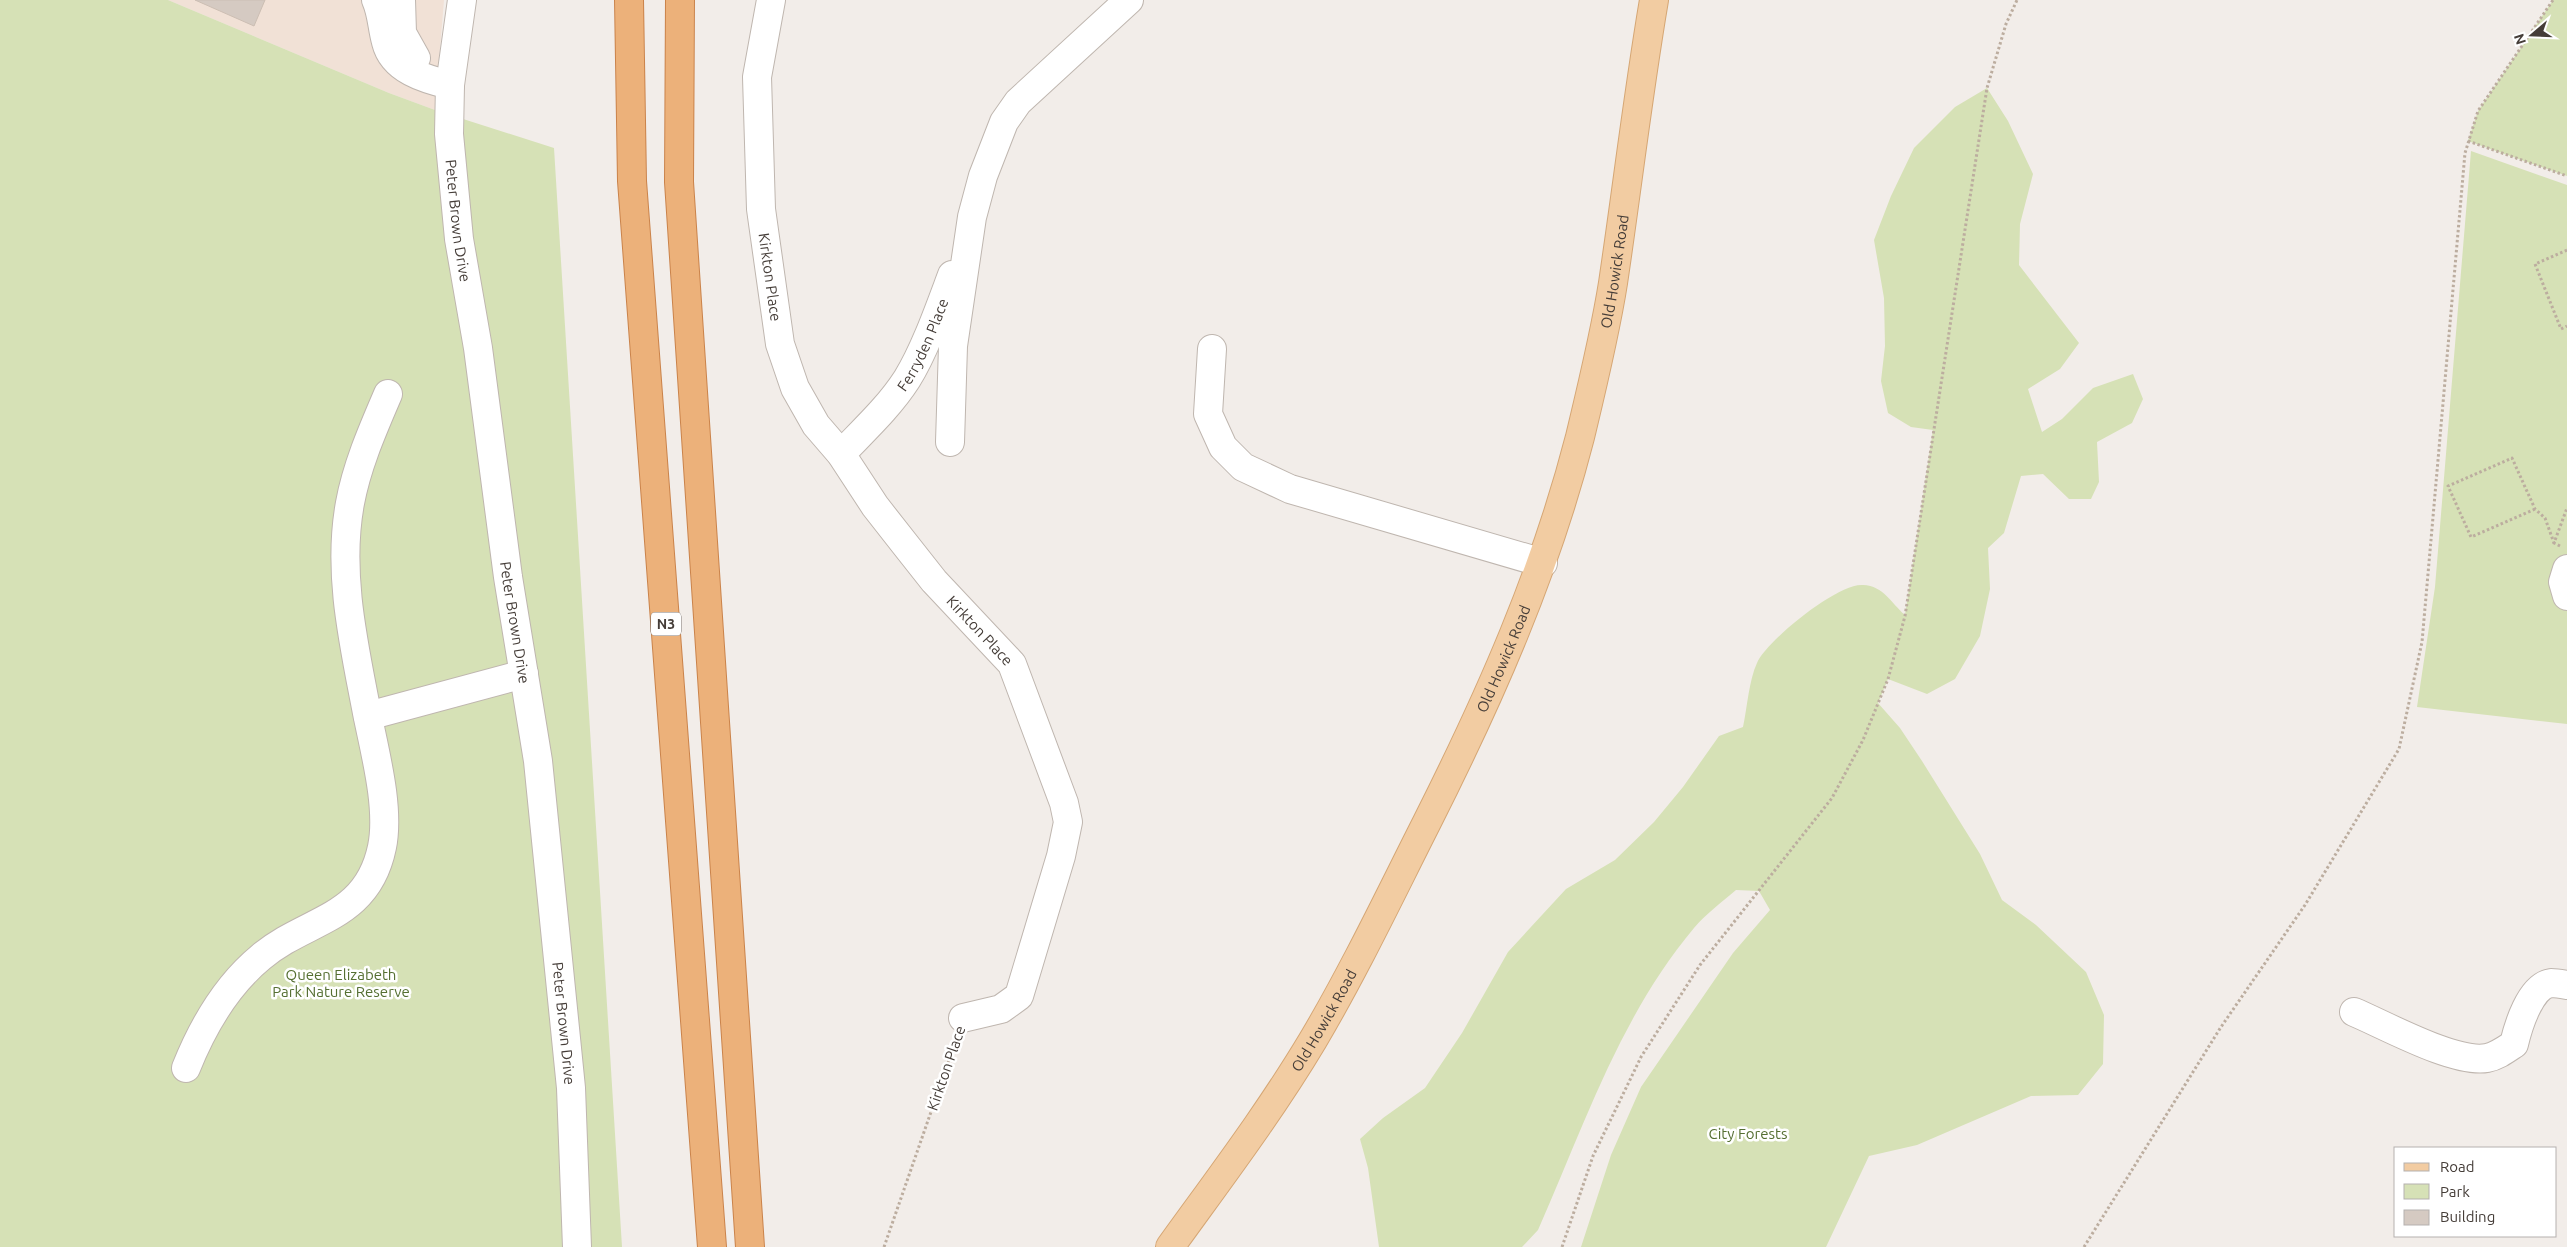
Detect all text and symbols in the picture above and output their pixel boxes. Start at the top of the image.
north arrow [2507,10,2557,60]
text: N [2510,32,2529,47]
street label: Peter Brown Drive [443,159,475,283]
street label: Old Howick Road [1597,213,1631,330]
street label: Kirkton Place [756,232,785,322]
street label: Ferryden Place [893,296,951,394]
street label: Peter Brown Drive [498,560,534,685]
street label: Kirkton Place [944,592,1017,668]
street label: Old Howick Road [1473,602,1533,715]
road number: N3 [651,612,681,636]
street label: Peter Brown Drive [550,961,579,1086]
park label: Queen Elizabeth Park Nature Reserve [272,966,410,1000]
street label: Old Howick Road [1287,966,1359,1074]
street label: Kirkton Place [924,1023,968,1113]
park label: City Forests [1709,1125,1787,1142]
legend [2394,1147,2557,1237]
text: Road [2440,1158,2475,1175]
text: Park [2440,1183,2470,1200]
text: Building [2440,1208,2495,1225]

